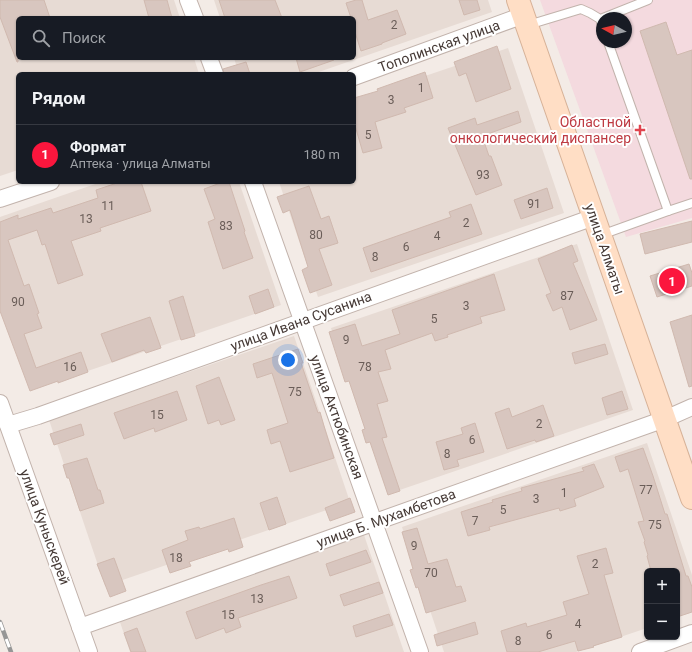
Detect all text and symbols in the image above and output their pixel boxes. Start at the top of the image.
north arrow [596,12,632,48]
search box [16,16,356,60]
street label: Тополинская улица [376,17,502,75]
house number: 2 [391,18,398,32]
icon: search [30,27,52,49]
text: Поиск [62,29,106,47]
house number: 1 [418,81,424,95]
text: Рядом [32,88,86,108]
house number: 3 [388,93,394,107]
place label: Областной онкологический диспансер [450,114,631,146]
marker: Областной онкологический диспансер [634,124,646,136]
house number: 5 [365,128,372,142]
text: Формат [70,138,126,156]
text: 1 [41,147,49,162]
text: 180 m [303,147,340,162]
text: Аптека · улица Алматы [70,156,211,171]
house number: 93 [476,168,490,182]
house number: 91 [527,197,541,211]
house number: 11 [101,199,115,213]
street label: улица Алматы [582,202,628,296]
house number: 13 [79,212,93,226]
house number: 2 [463,216,470,230]
house number: 83 [219,219,233,233]
house number: 80 [309,228,323,242]
house number: 4 [434,229,441,243]
house number: 6 [403,240,410,254]
house number: 8 [372,250,379,264]
pin: 1 [659,266,685,296]
street label: улица Ивана Сусанина [228,288,374,354]
house number: 87 [560,289,574,303]
house number: 90 [11,295,25,309]
house number: 3 [463,299,469,313]
house number: 5 [431,312,438,326]
house number: 9 [343,333,349,347]
your location [278,350,298,370]
street label: улица Актюбинская [307,353,367,481]
house number: 16 [63,360,77,374]
house number: 78 [358,360,372,374]
house number: 75 [288,385,302,399]
house number: 15 [150,408,164,422]
house number: 2 [536,417,543,431]
house number: 6 [469,433,476,447]
house number: 8 [444,447,451,461]
street label: улица Куныскерей [17,467,73,587]
house number: 77 [639,483,653,497]
street label: улица Б. Мухамбетова [314,485,458,551]
house number: 1 [561,486,567,500]
house number: 3 [533,492,539,506]
house number: 5 [500,503,507,517]
house number: 7 [472,514,479,528]
house number: 75 [648,518,662,532]
house number: 9 [411,539,417,553]
house number: 18 [169,551,183,565]
house number: 2 [592,557,599,571]
house number: 70 [424,566,438,580]
map controls [644,568,680,640]
button: + [644,568,680,604]
house number: 13 [250,592,264,606]
button: − [644,604,680,640]
house number: 15 [221,608,235,622]
house number: 4 [575,617,582,631]
house number: 6 [546,628,553,642]
house number: 8 [515,634,522,648]

